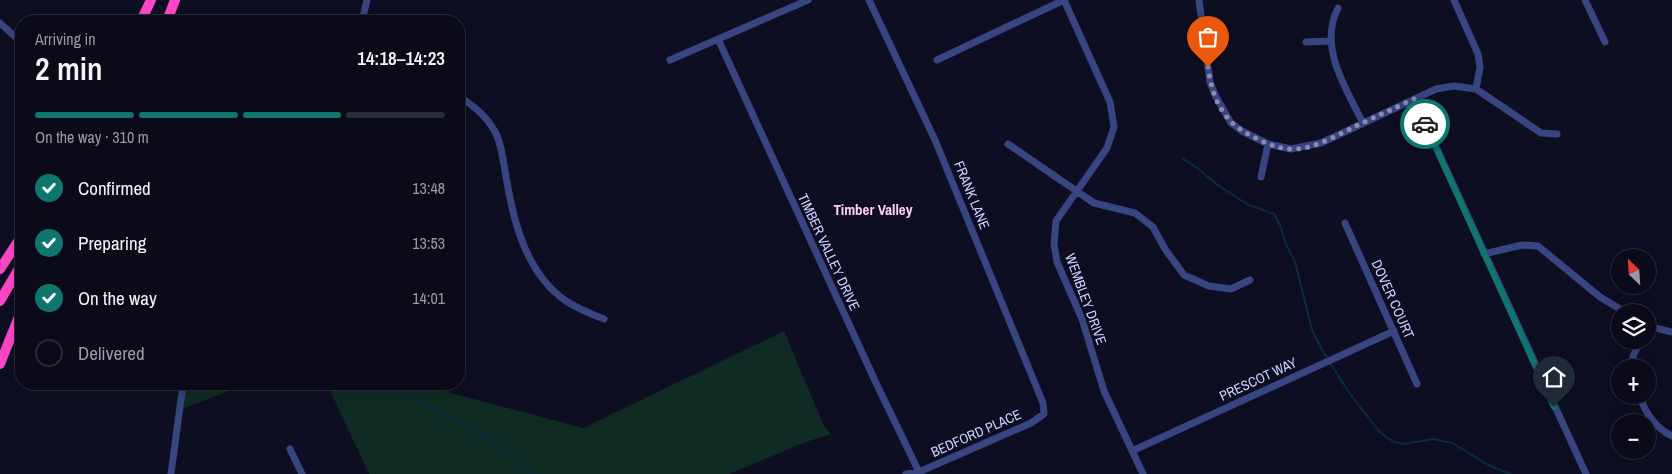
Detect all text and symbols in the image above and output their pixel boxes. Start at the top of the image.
pin [1187,16,1229,67]
icon: bag [1194,23,1222,51]
text: Arriving in [35,28,96,50]
text: 14:18–14:23 [357,45,445,71]
text: 2 min [35,47,103,90]
courier [1400,99,1450,149]
icon: car [1411,110,1439,138]
text: On the way · 310 m [35,126,149,148]
street label: FRANK LANE [950,158,994,232]
icon: check [35,174,63,202]
text: Confirmed [78,175,151,201]
text: 13:48 [412,177,445,199]
street label: TIMBER VALLEY DRIVE [794,191,864,313]
district label: Timber Valley [833,199,913,220]
icon: check [35,229,63,257]
text: Preparing [78,230,146,256]
text: 13:53 [412,232,445,254]
north arrow [1611,249,1656,294]
map controls [1611,249,1656,459]
street label: WEMBLEY DRIVE [1061,251,1111,347]
street label: DOVER COURT [1368,257,1418,341]
icon: check [35,284,63,312]
text: On the way [78,285,157,311]
text: 14:01 [412,287,445,309]
button: layers [1611,304,1656,349]
text: Delivered [78,340,145,366]
street label: PRESCOT WAY [1216,353,1300,405]
pin [1533,356,1575,407]
button: + [1611,359,1656,404]
icon: home [1540,363,1568,391]
street label: BEDFORD PLACE [928,405,1024,461]
button: − [1611,414,1656,459]

